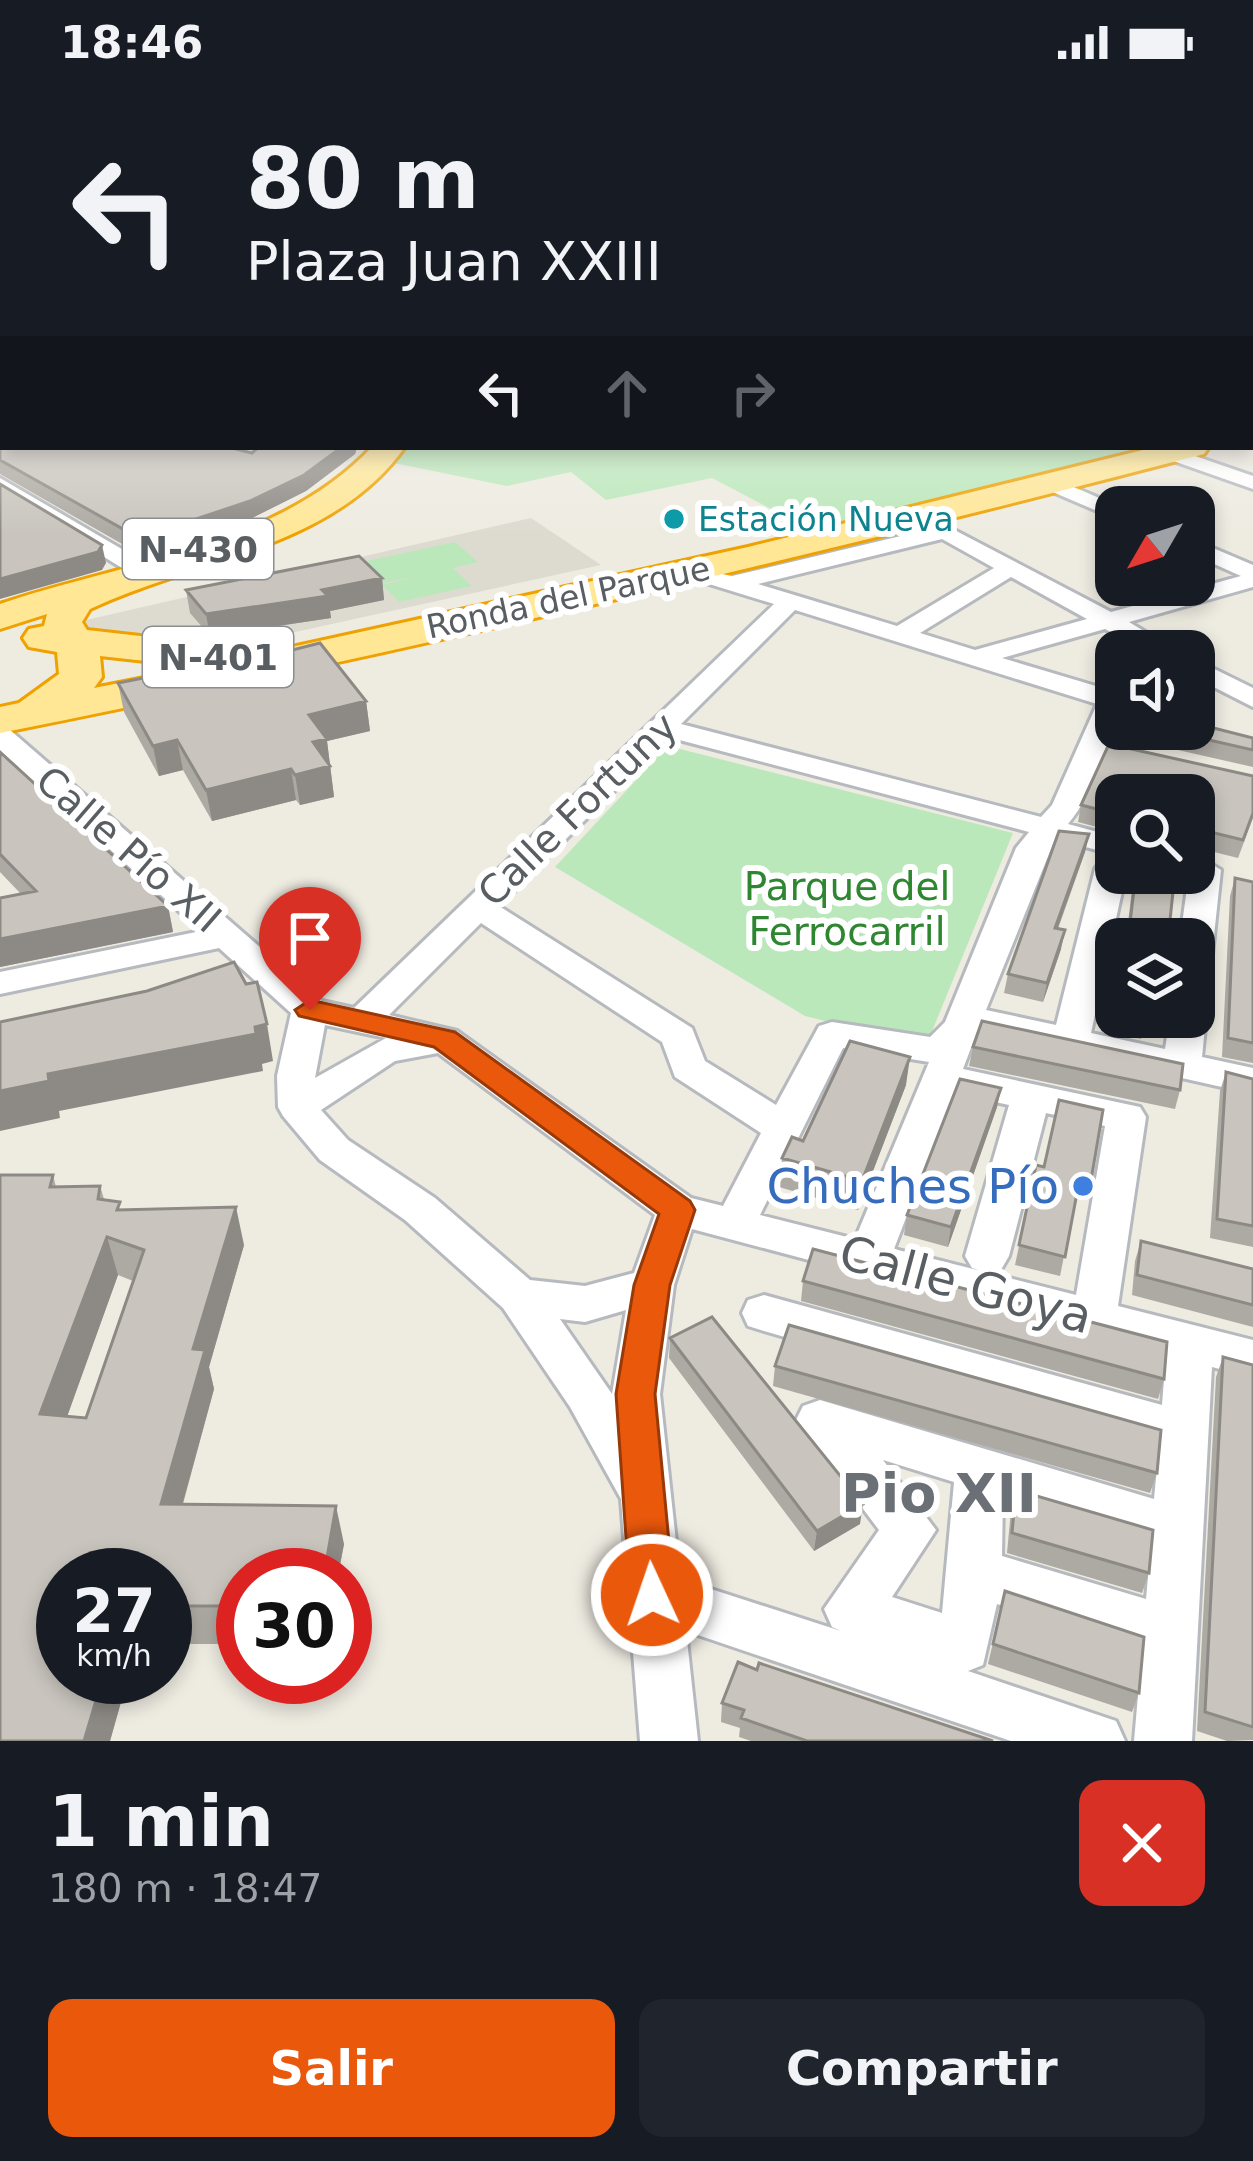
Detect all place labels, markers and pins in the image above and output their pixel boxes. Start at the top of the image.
place label: Estación Nueva [698,500,954,539]
marker: Estación Nueva [661,506,687,532]
pin [259,887,361,1010]
place label: Chuches Pío [766,1158,1059,1214]
marker: Chuches Pío [1070,1173,1096,1199]

